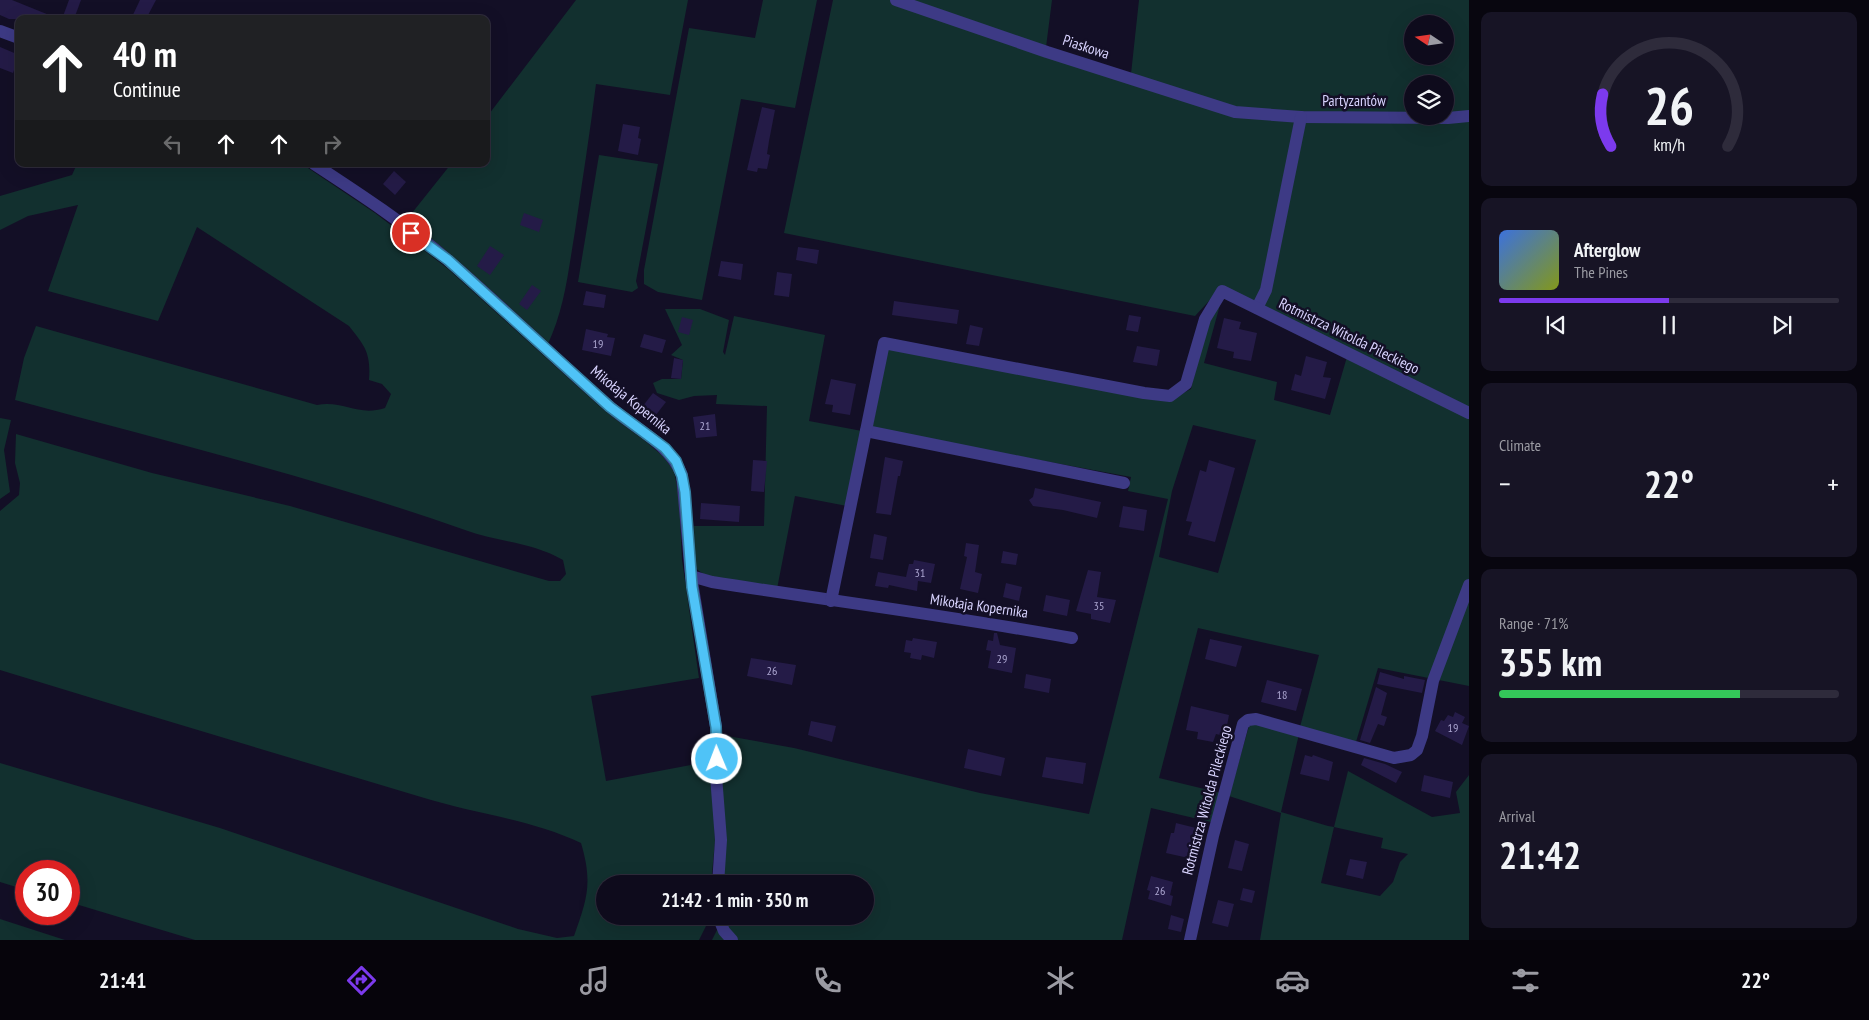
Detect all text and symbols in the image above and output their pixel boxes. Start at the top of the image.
north arrow [1404,15,1454,65]
map controls [1404,15,1454,125]
street label: Piaskowa [1060,30,1112,63]
text: 40 m [113,31,177,77]
icon: ahead [30,35,95,100]
text: 26 [1644,72,1694,139]
text: Continue [113,75,181,103]
button: layers [1404,75,1454,125]
street label: Partyzantów [1322,91,1386,110]
icon: left [159,130,187,158]
icon: ahead [212,130,240,158]
icon: ahead [265,130,293,158]
icon: right [318,130,346,158]
text: km/h [1653,133,1685,156]
pin [390,212,432,254]
icon: arrive [397,219,425,247]
text: Afterglow [1574,238,1640,262]
text: The Pines [1574,262,1628,282]
street label: Rotmistrza Witolda Pileckiego [1276,293,1423,378]
icon: previous [1542,311,1570,339]
icon: pause [1655,311,1683,339]
icon: next [1768,311,1796,339]
house number: 19 [593,336,603,351]
street label: Mikołaja Kopernika [587,361,676,438]
house number: 21 [700,418,710,433]
text: Climate [1499,435,1541,455]
text: 22° [1644,459,1694,508]
text: − [1499,465,1511,502]
text: + [1827,465,1839,502]
house number: 31 [915,565,925,580]
street label: Mikołaja Kopernika [929,589,1029,622]
house number: 35 [1094,598,1104,613]
text: Range · 71% [1499,613,1568,633]
text: 355 km [1499,637,1602,686]
house number: 29 [997,651,1007,666]
house number: 26 [767,663,777,678]
house number: 18 [1277,687,1287,702]
house number: 19 [1448,720,1458,735]
street label: Rotmistrza Witolda Pileckiego [1177,723,1236,877]
position arrow [690,732,742,784]
text: Arrival [1499,806,1535,826]
text: 21:42 [1499,830,1581,879]
speed limit sign: 30 [15,860,80,925]
house number: 26 [1155,883,1165,898]
text: 21:42 · 1 min · 350 m [662,888,808,912]
icon: directions [344,963,379,998]
icon: music [577,963,612,998]
icon: phone [810,963,845,998]
icon: climate [1043,963,1078,998]
icon: car [1275,963,1310,998]
icon: filters [1508,963,1543,998]
text: 21:41 [99,966,146,994]
text: 22° [1741,966,1770,994]

